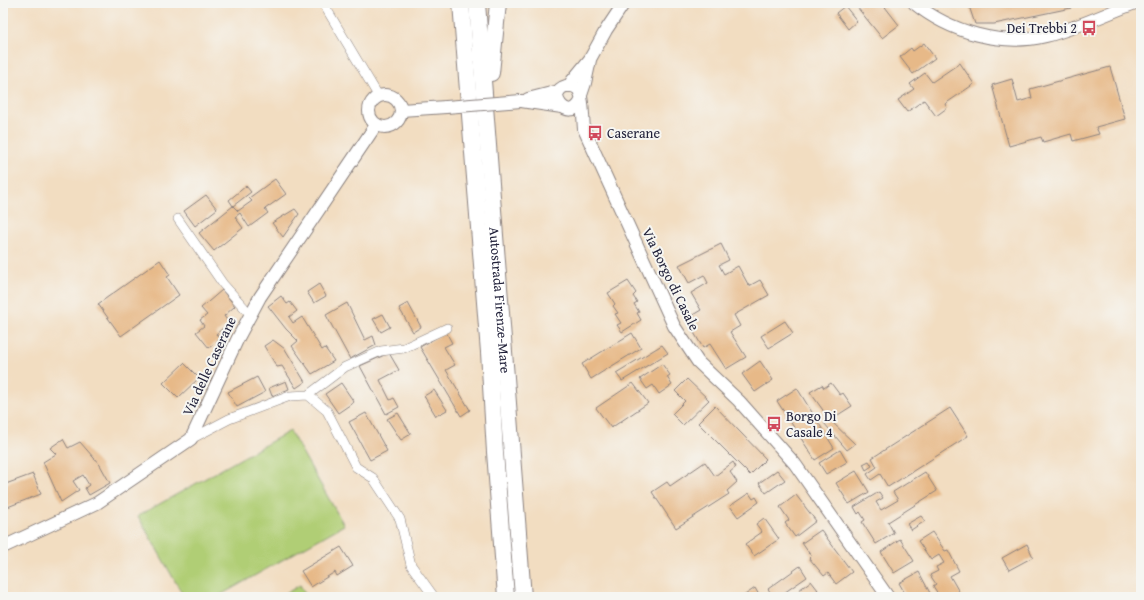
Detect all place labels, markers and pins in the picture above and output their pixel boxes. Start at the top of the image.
place label: Dei Trebbi 2 [1007,18,1077,38]
bus stop icon: Dei Trebbi 2 [1080,19,1098,37]
place label: Caserane [607,123,660,143]
bus stop icon: Caserane [586,124,604,142]
place label: Borgo Di Casale 4 [786,406,837,442]
bus stop icon: Borgo Di Casale 4 [765,415,783,433]

